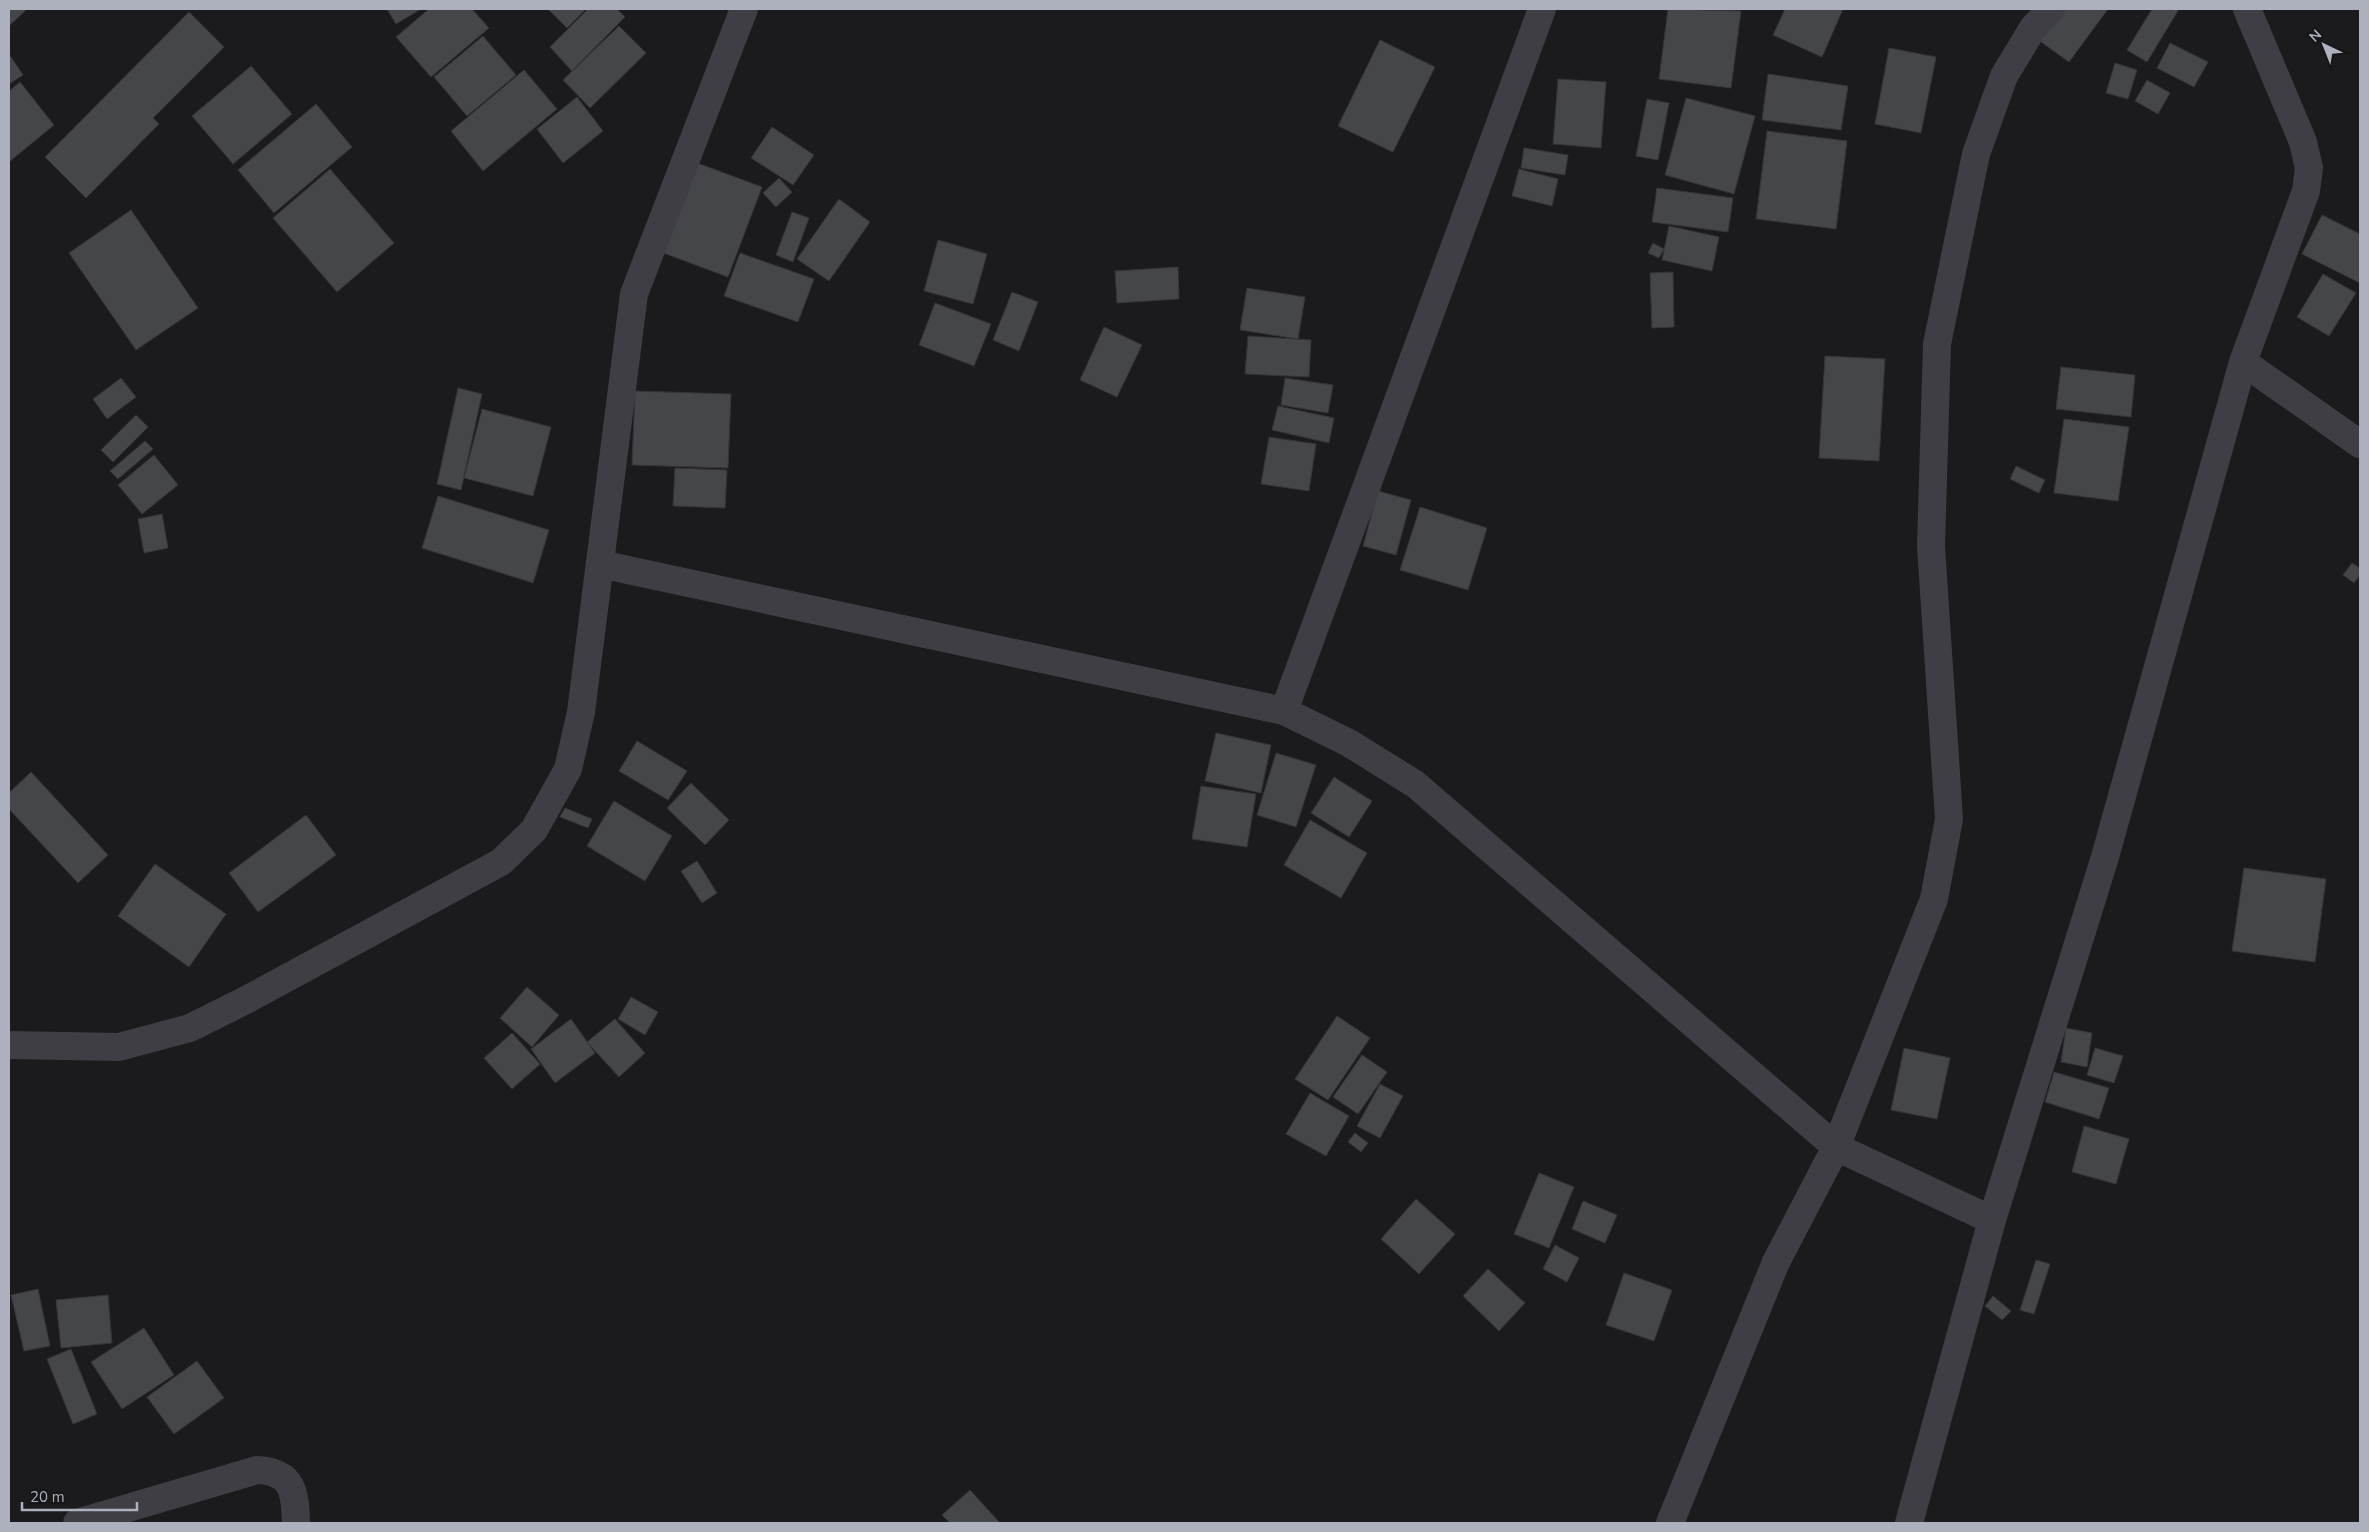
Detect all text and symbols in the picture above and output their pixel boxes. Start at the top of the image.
north arrow [2299,20,2349,70]
text: N [2305,25,2326,46]
scale bar [22,1480,138,1512]
text: 20 m [30,1487,65,1507]

